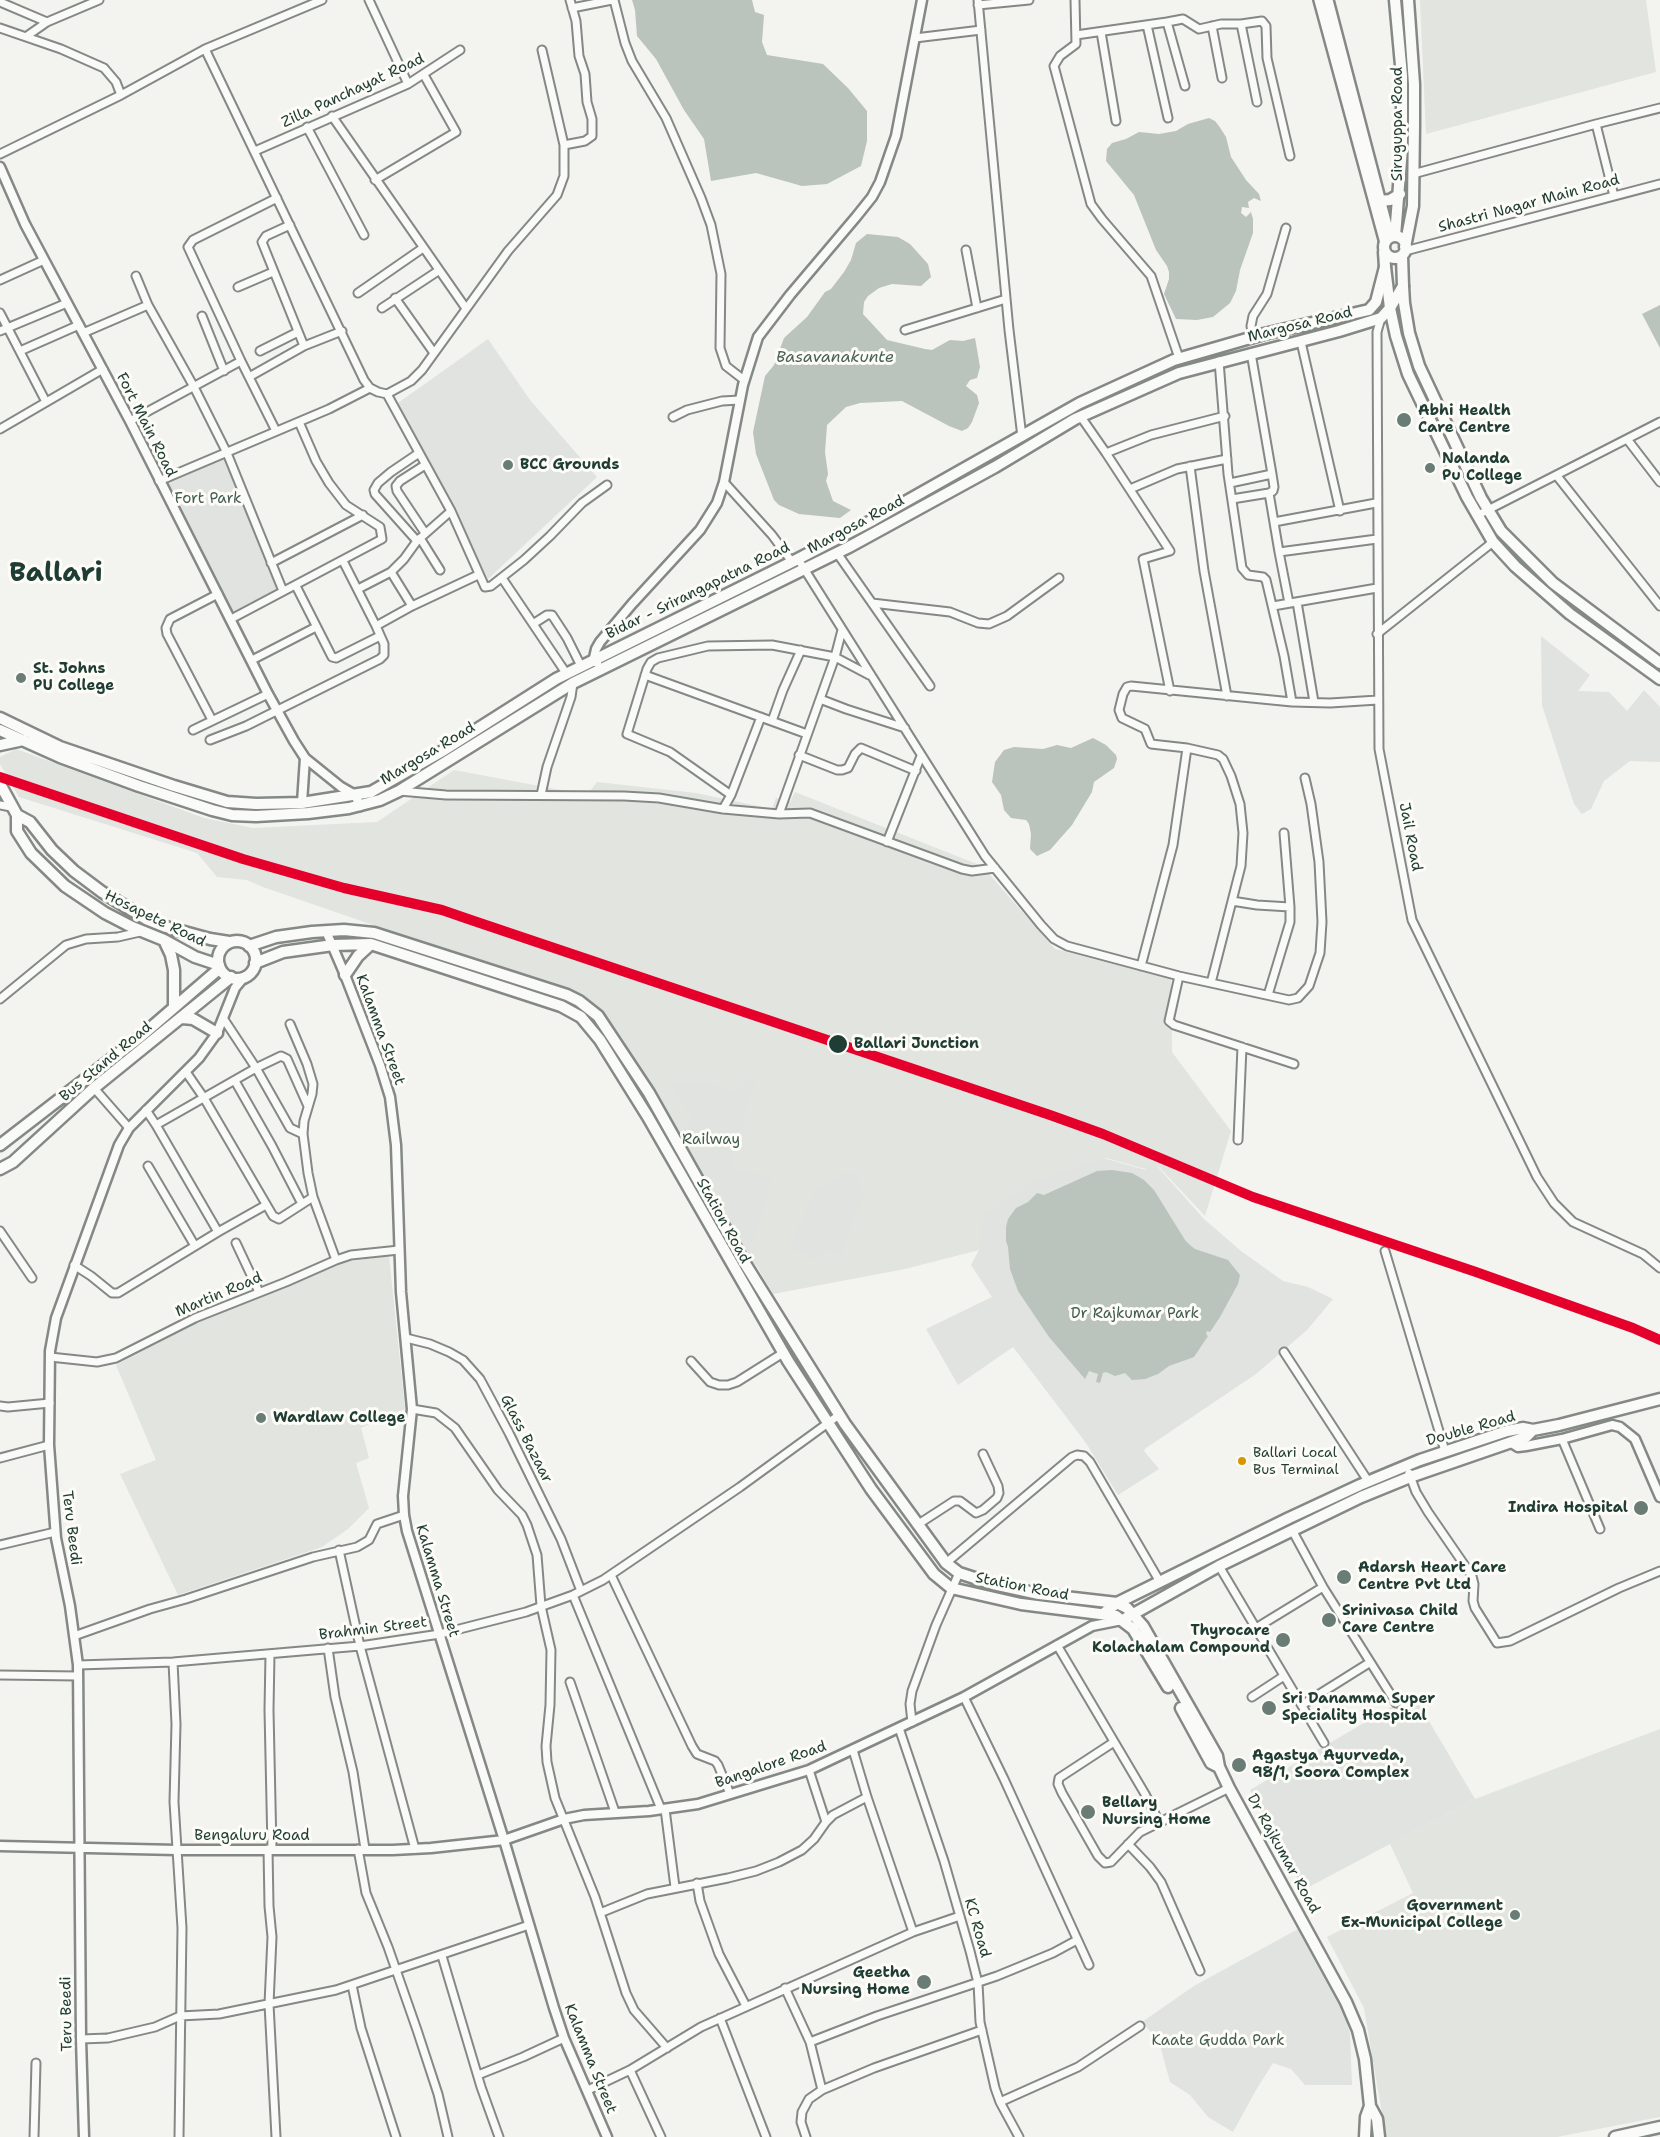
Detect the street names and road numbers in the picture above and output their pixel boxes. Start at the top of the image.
street label: Zilla Panchayat Road [279,50,427,132]
street label: Siruguppa Road [1389,67,1407,181]
street label: Shastri Nagar Main Road [1436,171,1622,237]
street label: Margosa Road [1246,303,1354,347]
street label: Fort Main Road [112,370,180,480]
street label: Margosa Road [804,492,908,558]
street label: Bidar - Srirangapatna Road [603,538,793,644]
street label: Margosa Road [377,719,479,789]
street label: Jail Road [1395,801,1425,873]
street label: Hosapete Road [101,887,209,951]
street label: Kalamma Street [352,972,408,1088]
street label: Bus Stand Road [56,1018,156,1106]
street label: Station Road [692,1175,754,1267]
street label: Martin Road [173,1269,265,1321]
street label: Glass Bazaar [496,1392,556,1486]
street label: Double Road [1424,1408,1518,1450]
street label: Teru Beedi [57,1490,85,1566]
street label: Kalamma Street [411,1523,463,1639]
street label: Station Road [974,1569,1070,1605]
street label: Brahmin Street [318,1613,428,1645]
street label: Bangalore Road [713,1738,829,1792]
street label: Dr Rajkumar Road [1243,1791,1323,1917]
street label: Bengaluru Road [194,1827,310,1845]
street label: KC Road [960,1896,994,1960]
street label: Teru Beedi [57,1976,77,2052]
street label: Kalamma Street [560,2002,620,2116]

